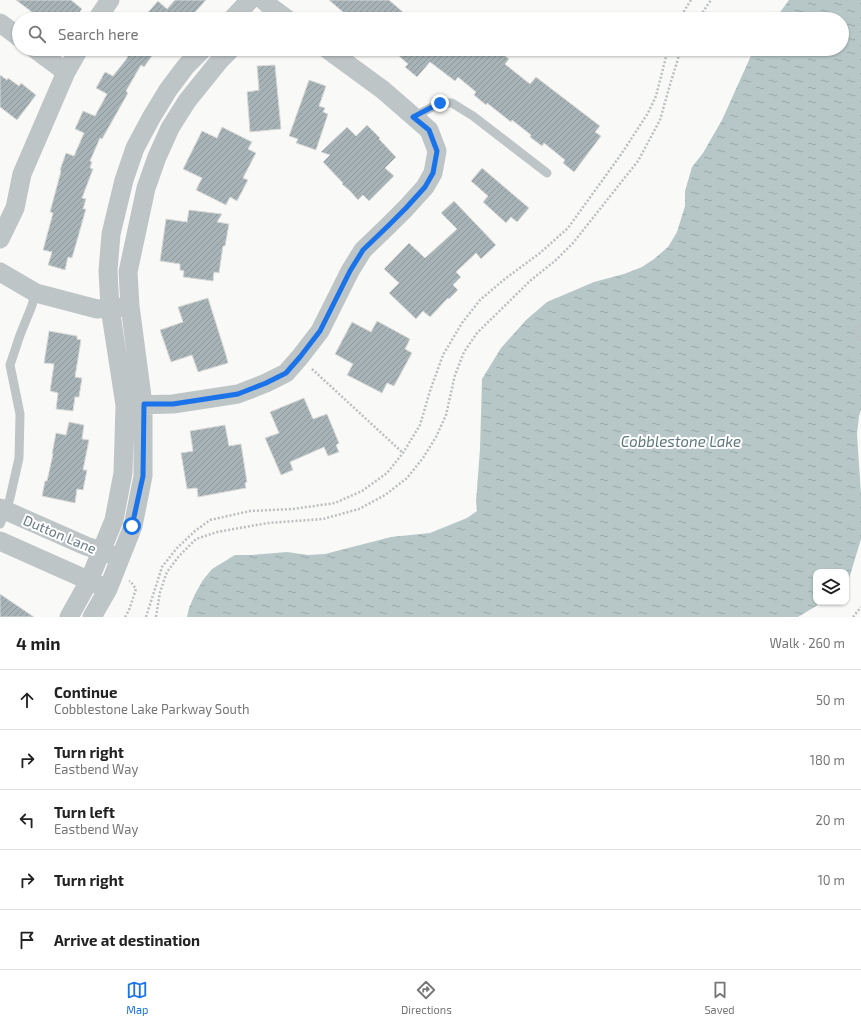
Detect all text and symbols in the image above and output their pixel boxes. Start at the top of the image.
search box [12,12,849,56]
icon: search [26,23,48,45]
text: Search here [58,25,139,43]
route end [431,94,449,112]
water label: Cobblestone Lake [621,432,741,450]
street label: Dutton Lane [21,511,99,557]
route start [123,517,141,535]
map controls [813,569,849,605]
button: layers [813,569,849,605]
text: 4 min [16,633,60,653]
text: Walk · 260 m [770,635,845,651]
text: Continue [54,683,117,701]
icon: ahead [16,689,38,711]
text: 50 m [816,692,845,708]
text: Cobblestone Lake Parkway South [54,701,249,717]
text: Turn right [54,743,124,761]
icon: right [16,749,38,771]
text: 180 m [810,752,845,768]
text: Eastbend Way [54,761,138,777]
text: Turn left [54,803,115,821]
icon: left [16,809,38,831]
text: 20 m [816,812,845,828]
text: Eastbend Way [54,821,138,837]
icon: right [16,869,38,891]
text: Turn right [54,871,124,889]
text: 10 m [818,872,845,888]
icon: arrive [16,929,38,951]
text: Arrive at destination [54,931,200,949]
tab: Map [126,979,148,1016]
tab: Directions [401,979,452,1016]
tab: Saved [704,979,735,1016]

